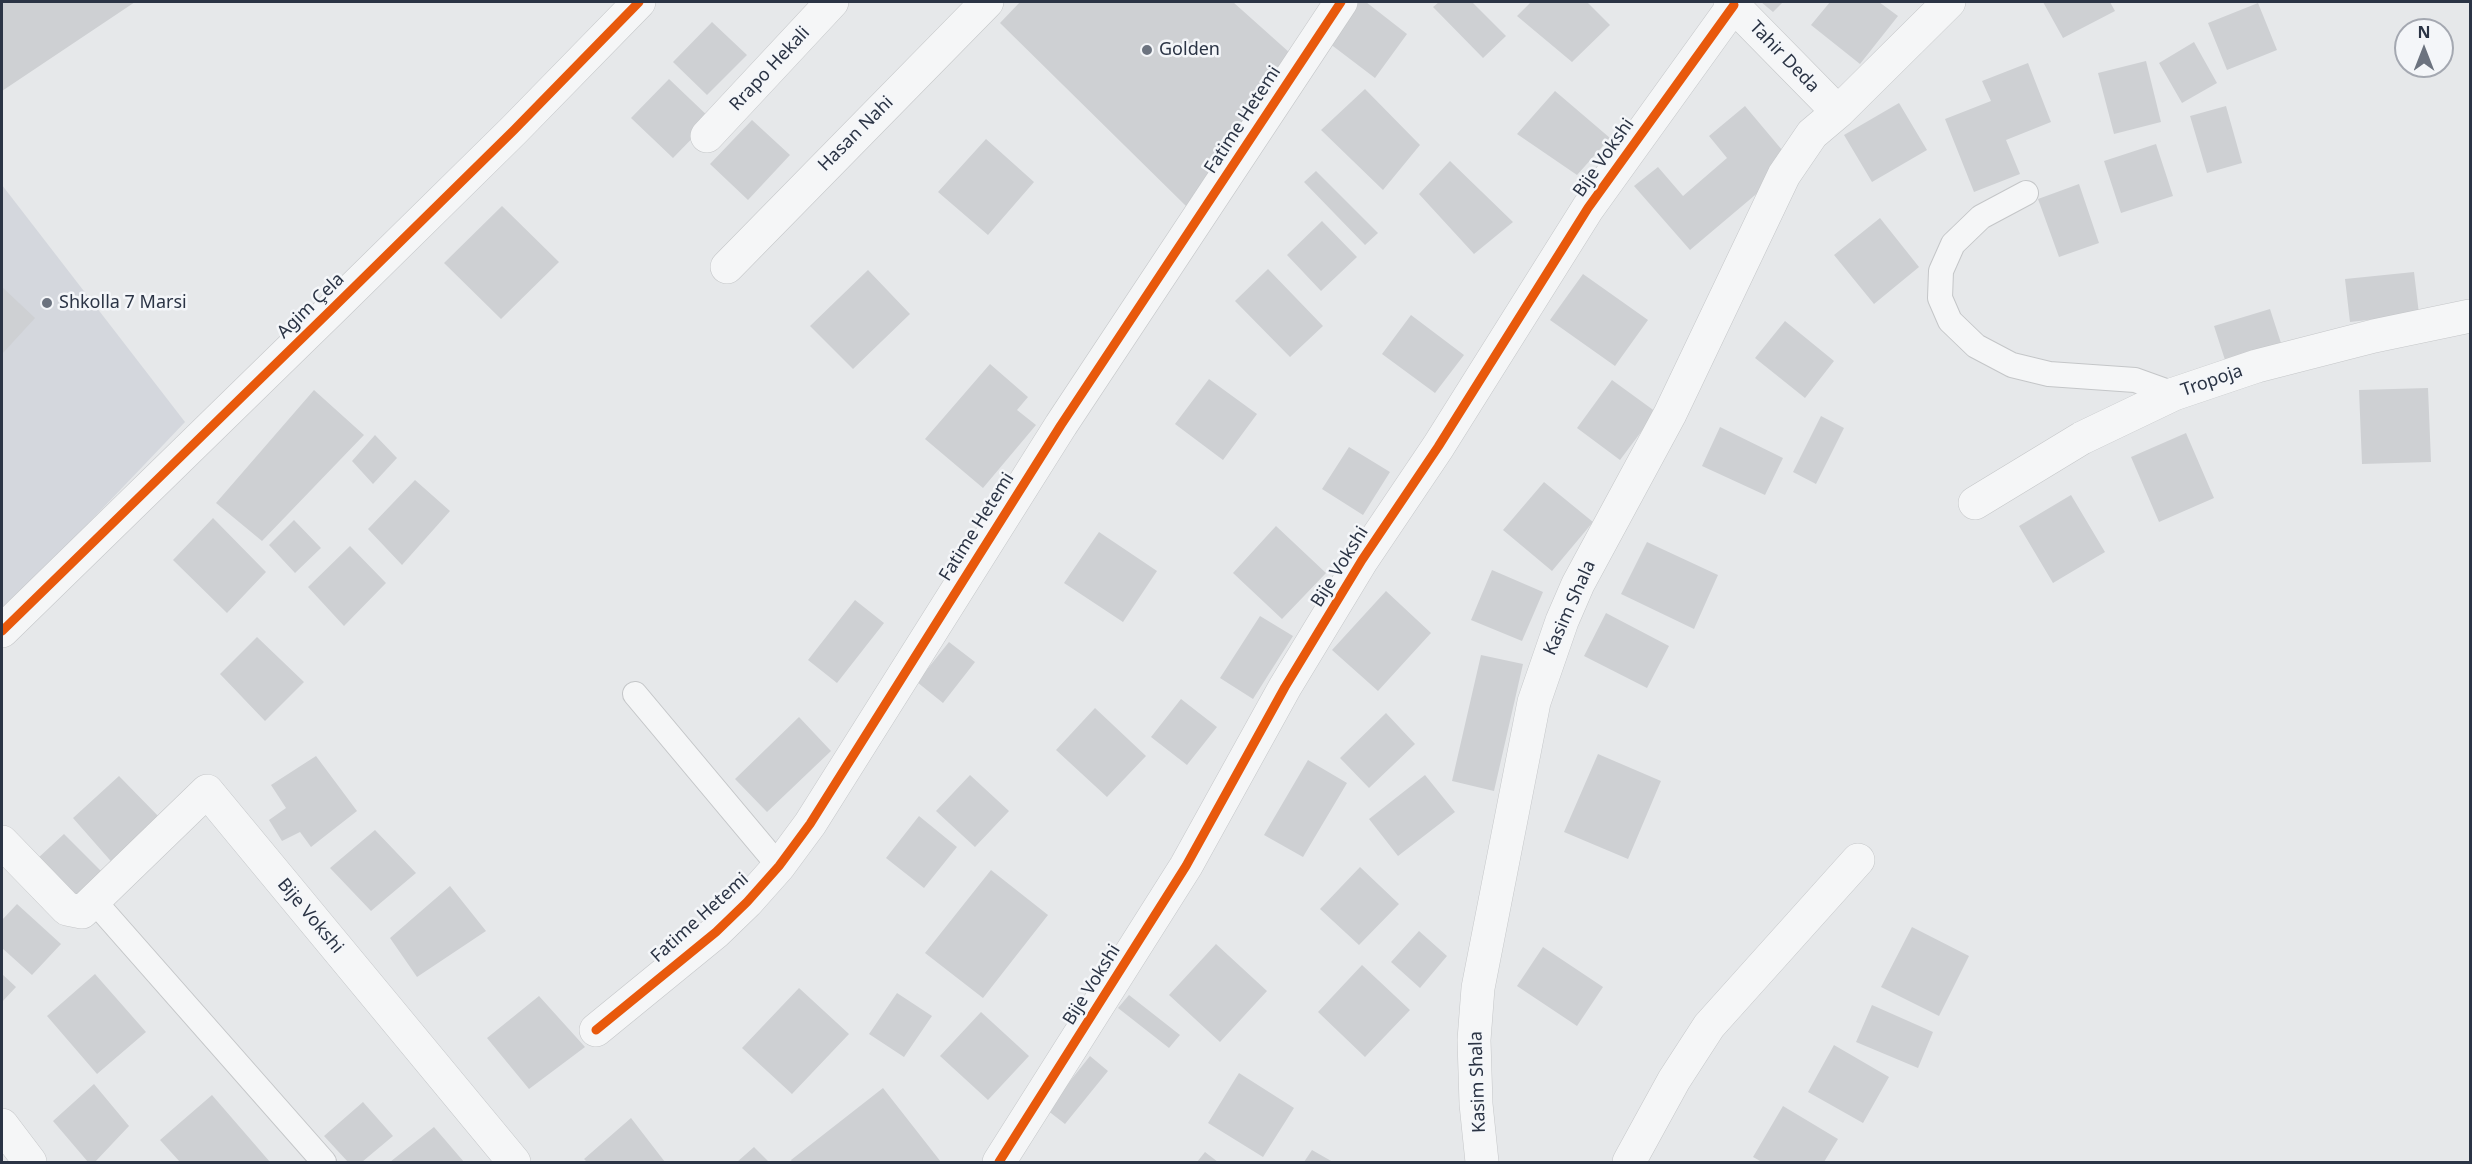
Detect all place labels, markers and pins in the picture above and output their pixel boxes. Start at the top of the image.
place label: Golden [1159,39,1220,61]
marker: Golden [1140,43,1154,57]
place label: Shkolla 7 Marsi [59,292,187,314]
marker: Shkolla 7 Marsi [40,296,54,310]

